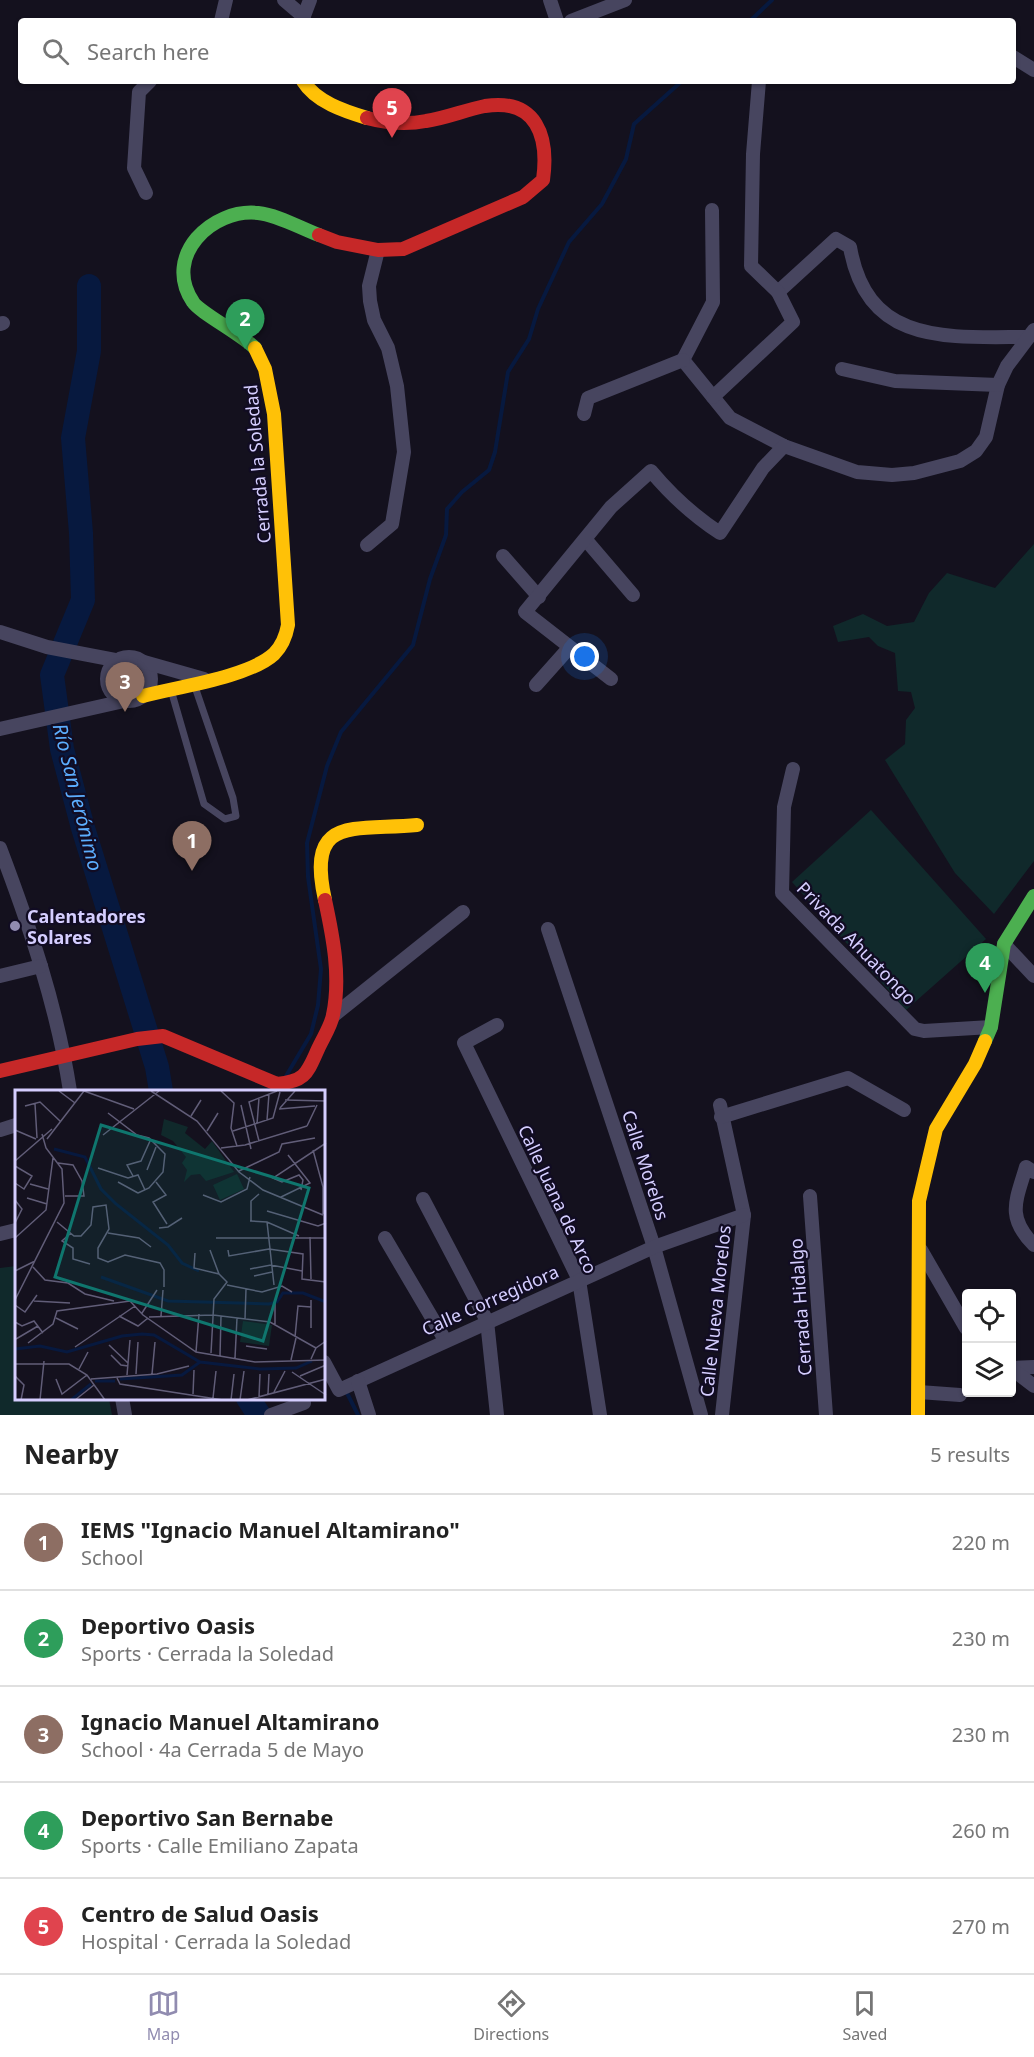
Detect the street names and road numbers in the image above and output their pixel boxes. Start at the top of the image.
street label: Cerrada la Soledad [238,384,276,544]
street label: Privada Ahuatongo [792,876,922,1010]
street label: Calle Morelos [617,1107,675,1223]
street label: Calle Juana de Arco [513,1121,603,1277]
street label: Calle Nueva Morelos [694,1224,736,1398]
street label: Cerrada Hidalgo [783,1237,817,1377]
street label: Calle Corregidora [418,1259,562,1341]

